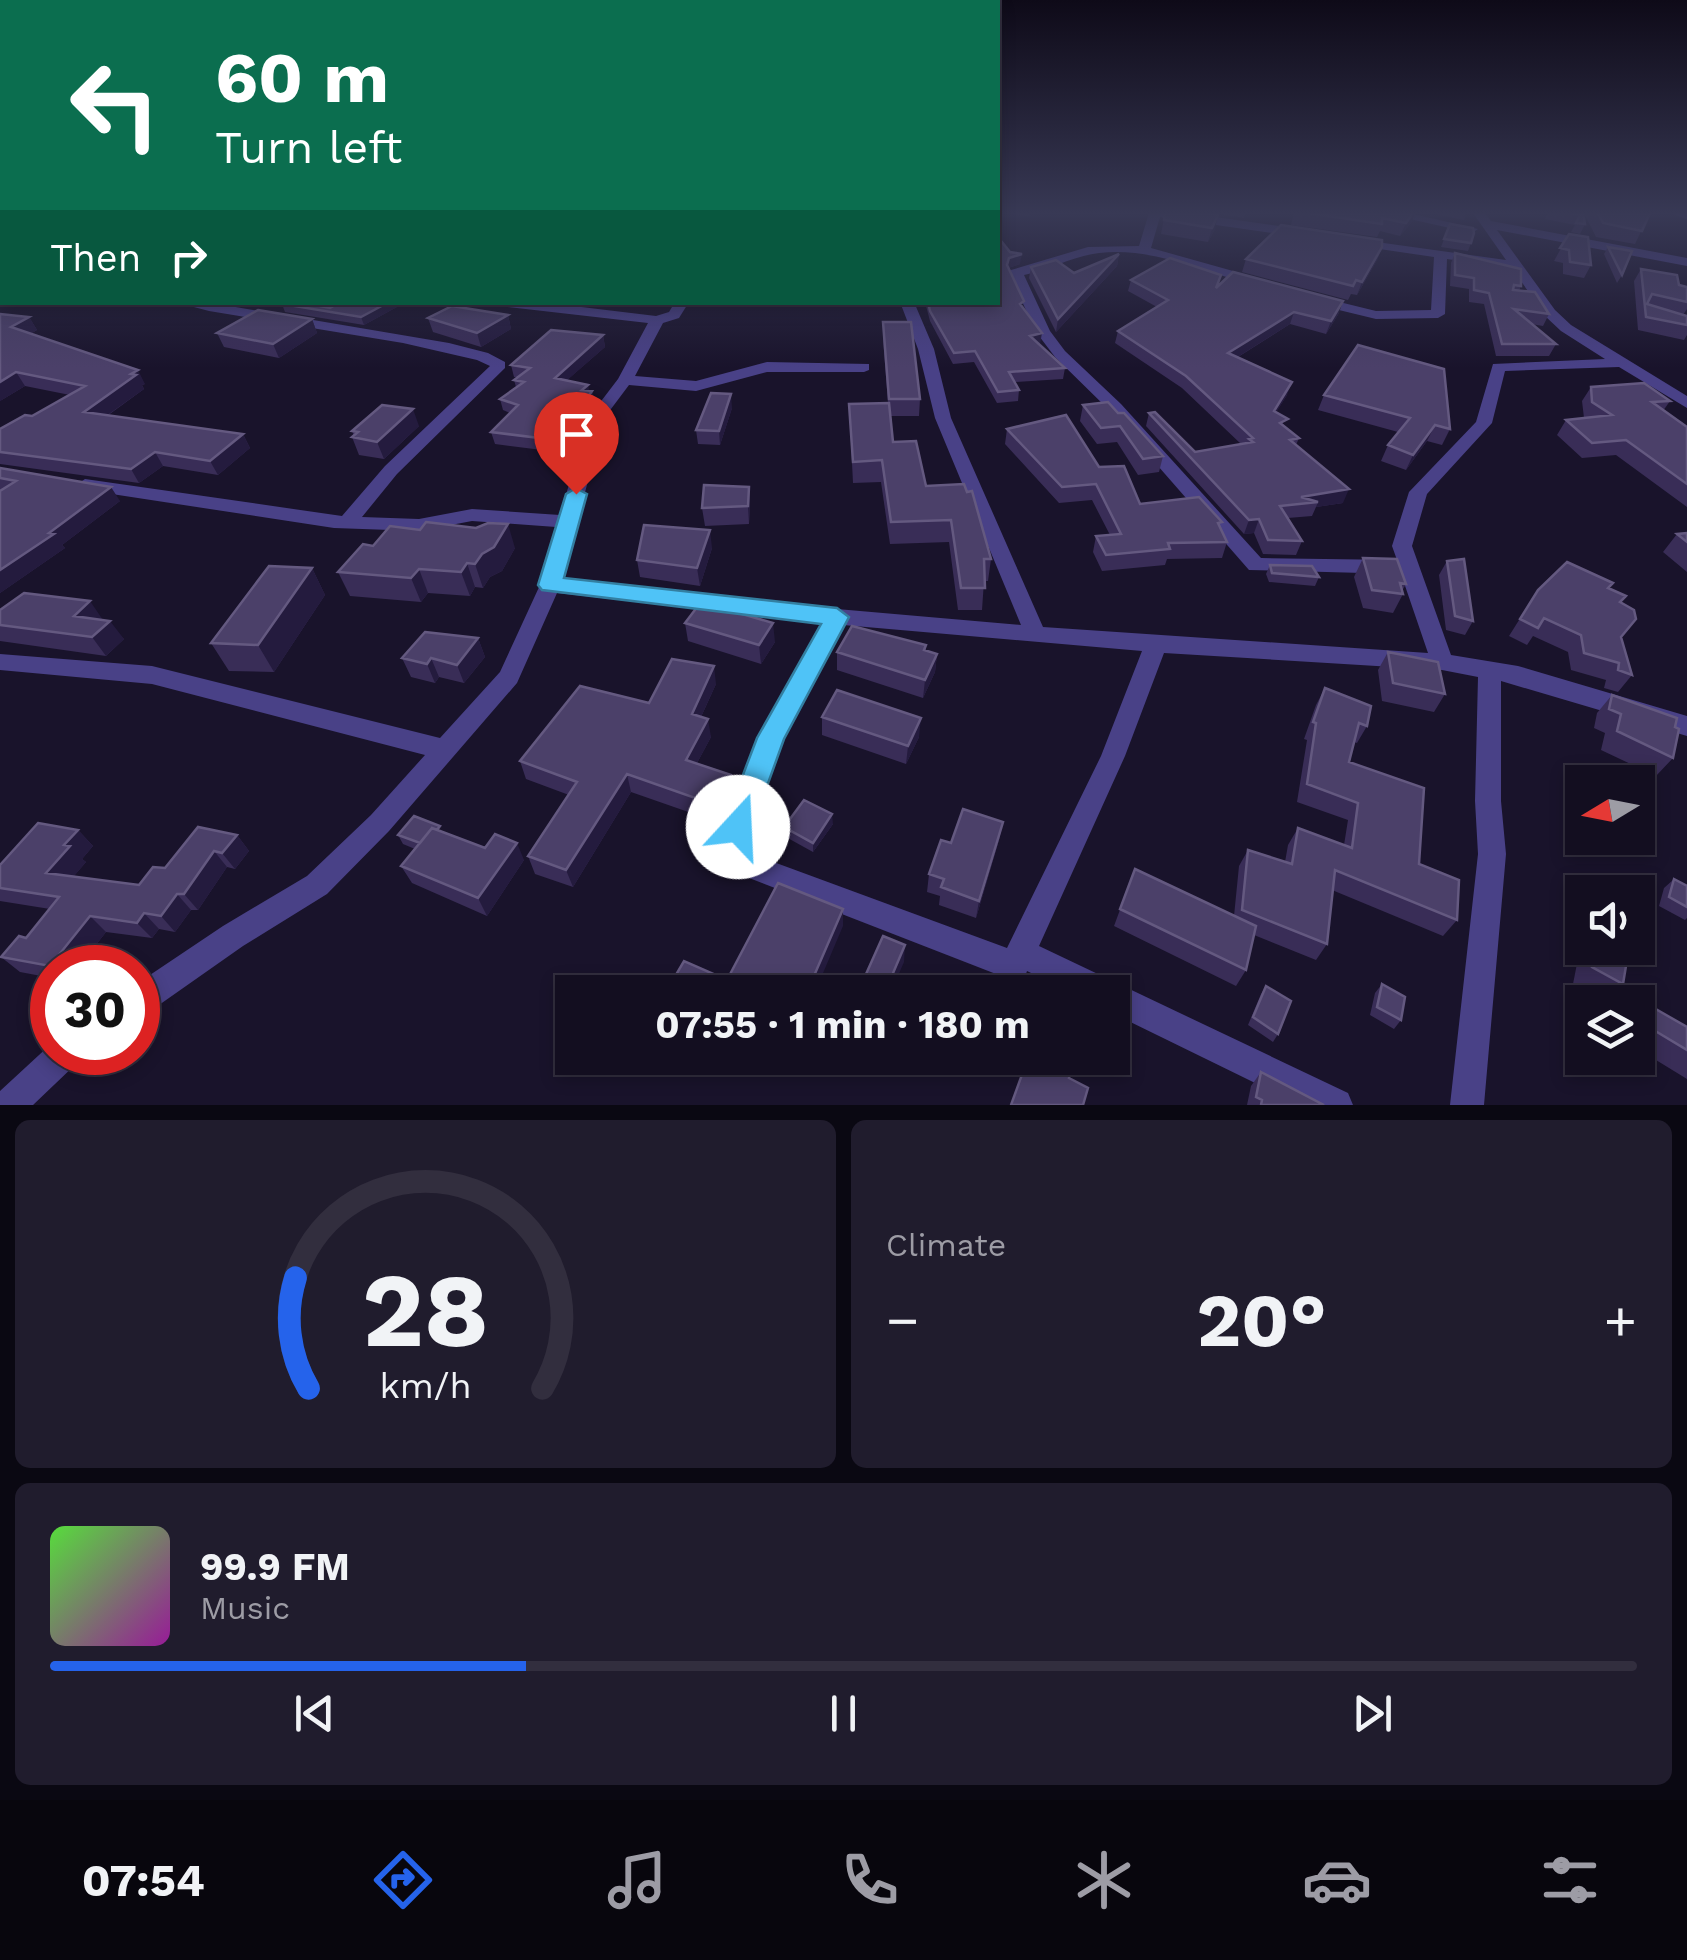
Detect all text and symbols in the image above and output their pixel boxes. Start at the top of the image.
text: 60 m [215,37,389,119]
icon: left [50,40,180,170]
text: Turn left [215,121,402,174]
icon: right [161,230,216,285]
text: Then [50,236,141,280]
pin [534,392,619,495]
icon: arrive [549,407,604,462]
north arrow [1565,765,1655,855]
map controls [1565,765,1655,1075]
position arrow [686,775,790,879]
button: sound [1565,875,1655,965]
speed limit sign: 30 [30,945,160,1075]
button: layers [1565,985,1655,1075]
text: 07:55 · 1 min · 180 m [655,1003,1030,1047]
text: Climate [886,1226,1006,1264]
text: 28 [362,1249,489,1371]
text: 20° [1196,1276,1327,1364]
text: − [886,1288,919,1352]
text: + [1604,1288,1637,1352]
text: km/h [379,1365,472,1407]
text: 99.9 FM [200,1545,350,1589]
text: Music [200,1589,290,1627]
icon: previous [287,1686,342,1741]
icon: pause [816,1686,871,1741]
icon: next [1345,1686,1400,1741]
icon: directions [368,1845,438,1915]
icon: music [602,1845,672,1915]
icon: phone [835,1845,905,1915]
icon: climate [1069,1845,1139,1915]
icon: car [1302,1845,1372,1915]
icon: filters [1535,1845,1605,1915]
text: 07:54 [82,1854,205,1907]

